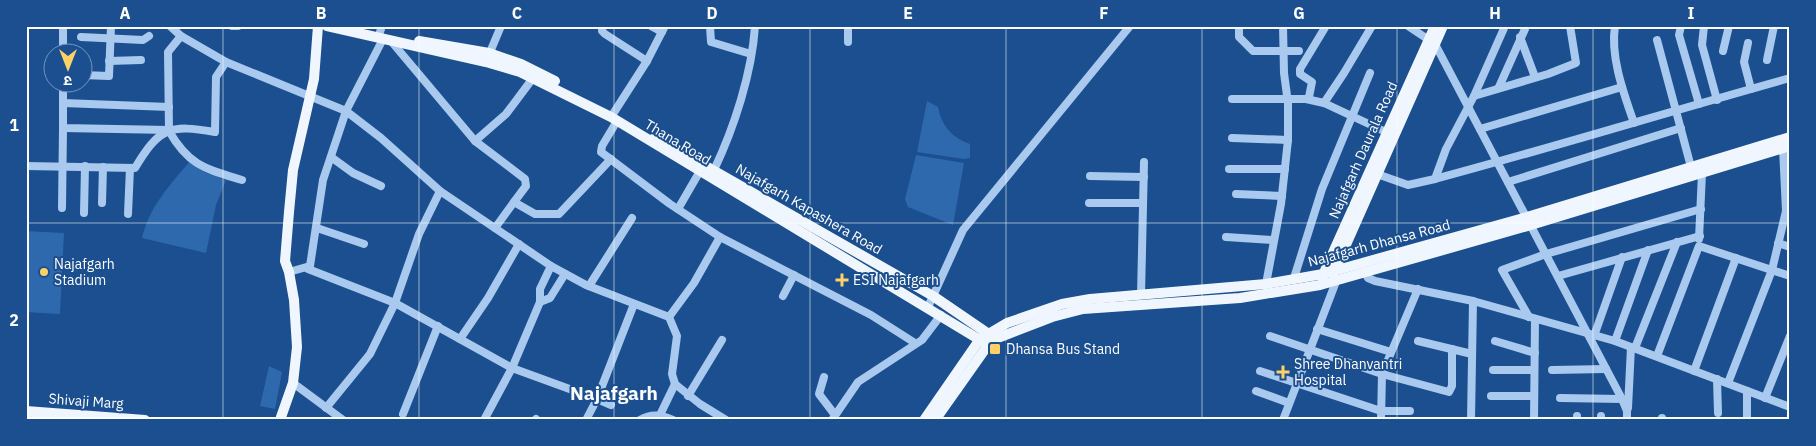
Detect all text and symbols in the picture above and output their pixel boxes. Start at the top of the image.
text: A [120,3,131,23]
text: B [316,3,327,23]
text: C [512,3,522,23]
text: D [706,3,718,23]
text: E [903,3,913,23]
text: F [1099,3,1109,23]
text: G [1293,3,1305,23]
text: H [1489,3,1501,23]
text: I [1688,3,1695,23]
north arrow [42,42,92,92]
text: उ [63,72,72,90]
street label: Najafgarh Daurala Road [1325,79,1401,221]
text: 1 [9,115,19,135]
street label: Thana Road [641,115,715,169]
street label: Najafgarh Kapashera Road [732,160,886,258]
street label: Najafgarh Dhansa Road [1306,215,1452,271]
place label: Najafgarh Stadium [54,255,115,289]
marker: Najafgarh Stadium [38,266,50,278]
place label: ESI Najafgarh [853,271,939,289]
marker: ESI Najafgarh [835,273,849,287]
text: 2 [9,310,19,330]
place label: Dhansa Bus Stand [1006,340,1120,358]
marker: Dhansa Bus Stand [988,342,1002,356]
place label: Shree Dhanvantri Hospital [1294,355,1402,389]
marker: Shree Dhanvantri Hospital [1276,365,1290,379]
district label: Najafgarh [570,381,658,405]
street label: Shivaji Marg [48,389,125,413]

